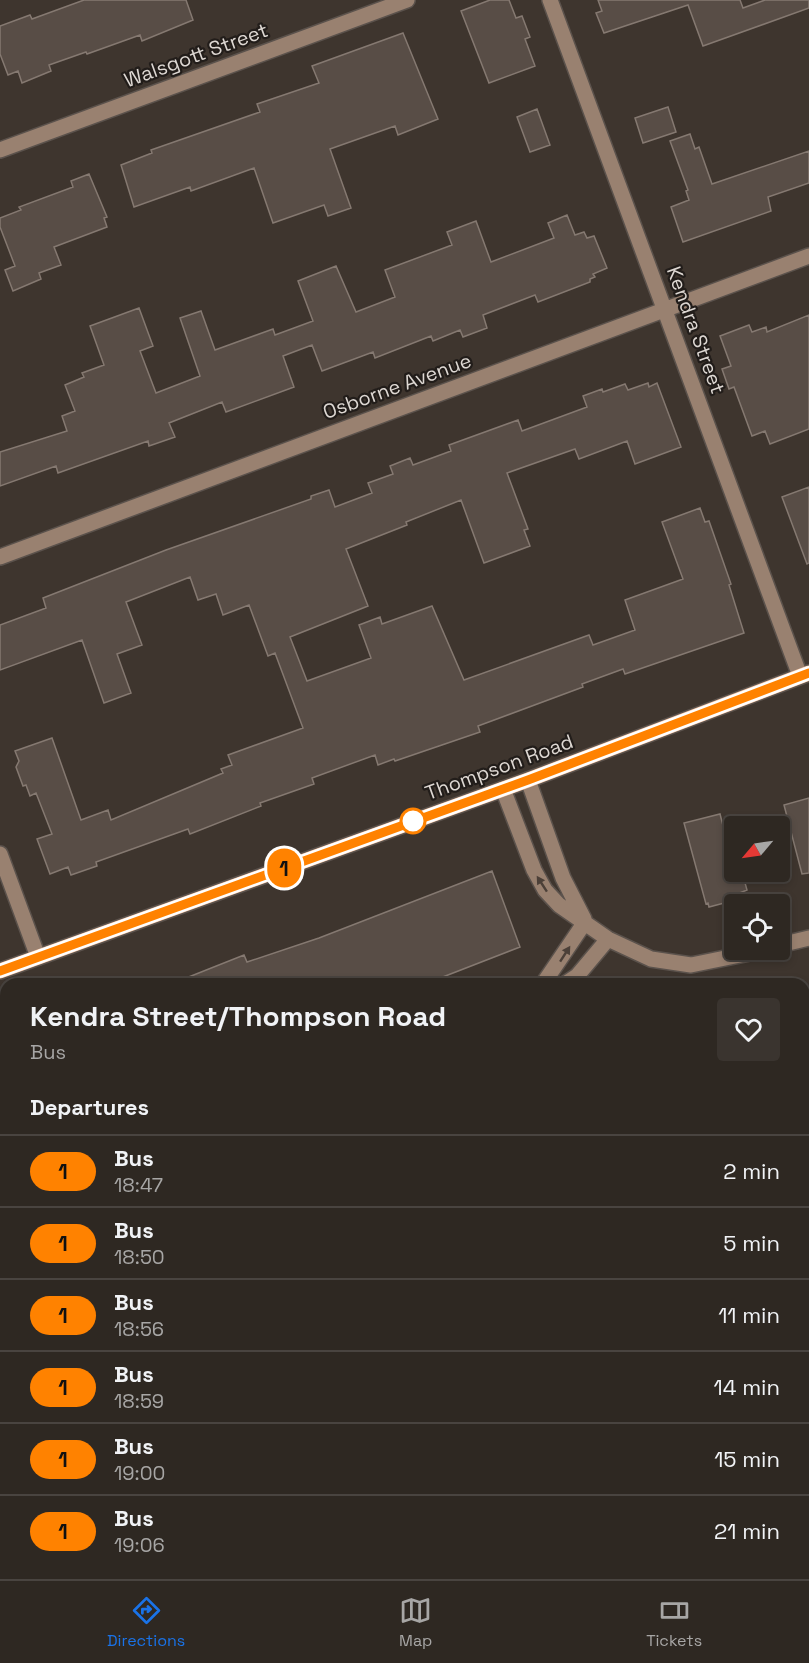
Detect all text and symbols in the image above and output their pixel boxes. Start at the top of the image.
street label: Walsgott Street [120,17,272,93]
street label: Kendra Street [661,263,731,397]
street label: Osborne Avenue [319,347,475,425]
street label: Thompson Road [421,728,577,806]
unlabelled marker [400,808,426,834]
north arrow [724,816,790,882]
map controls [724,816,790,960]
line badge: 1 [264,848,304,888]
text: 1 [279,855,289,882]
one-way arrow [536,876,547,892]
button: locate [724,894,790,960]
one-way arrow [560,945,571,962]
text: Kendra Street/Thompson Road [30,998,446,1034]
button: heart [717,998,780,1061]
text: Bus [30,1039,66,1065]
text: Departures [30,1093,149,1121]
text: Bus [114,1144,154,1172]
text: 2 min [723,1157,780,1185]
text: 1 [58,1158,68,1185]
text: 18:47 [114,1172,163,1198]
text: Bus [114,1216,154,1244]
text: 5 min [723,1229,780,1257]
text: 1 [58,1230,68,1257]
text: 18:50 [114,1244,165,1270]
text: Bus [114,1288,154,1316]
text: 11 min [718,1301,780,1329]
text: 1 [58,1302,68,1329]
text: 18:56 [114,1316,164,1342]
text: Bus [114,1360,154,1388]
text: 14 min [714,1373,780,1401]
text: 1 [58,1374,68,1401]
text: 18:59 [114,1388,164,1414]
text: Bus [114,1432,154,1460]
text: 15 min [714,1445,780,1473]
text: 1 [58,1446,68,1473]
text: 19:00 [114,1460,165,1486]
text: Bus [114,1504,154,1532]
text: 21 min [714,1517,780,1545]
text: 1 [58,1518,68,1545]
text: 19:06 [114,1532,165,1558]
tab: Directions [107,1594,185,1651]
tab: Map [399,1594,432,1651]
tab: Tickets [646,1594,702,1651]

